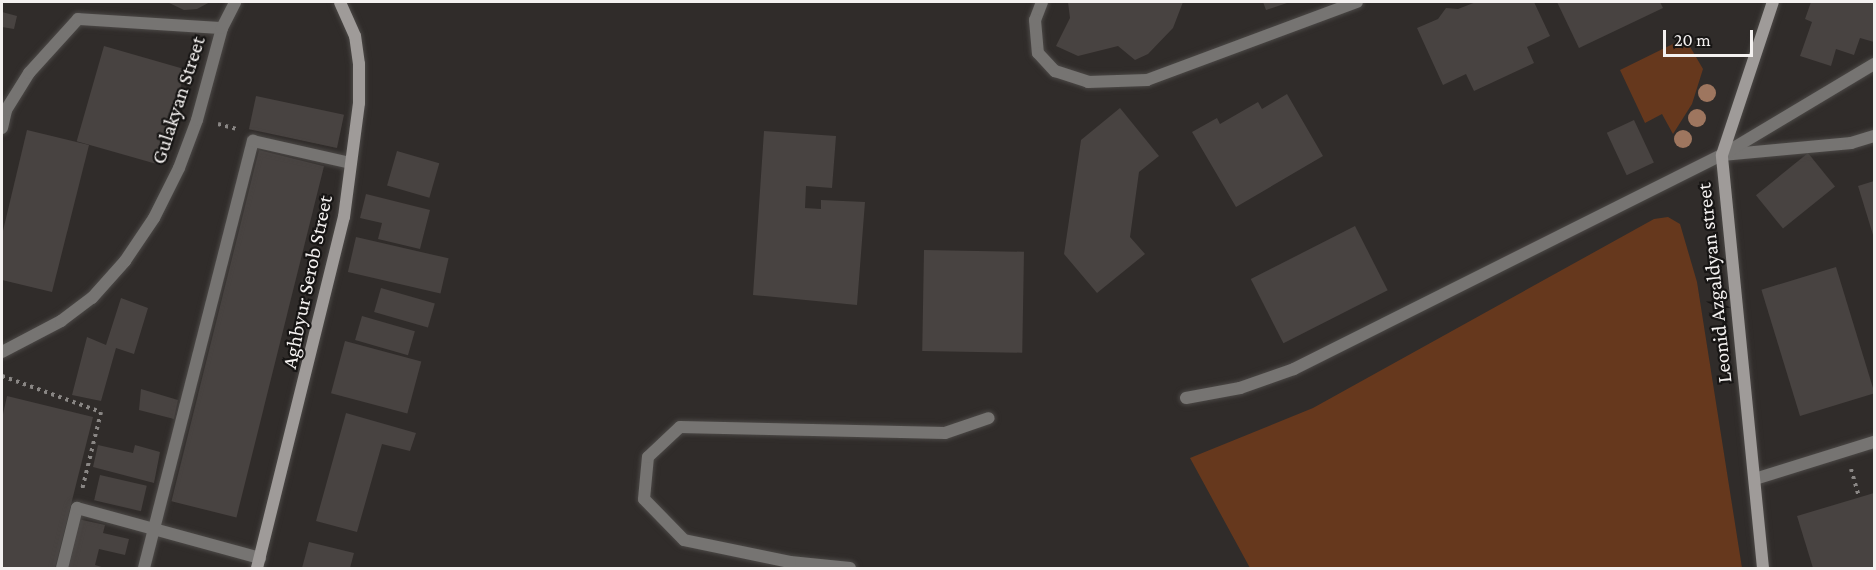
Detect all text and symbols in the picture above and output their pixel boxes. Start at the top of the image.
scale bar [1666,18,1756,56]
text: 20 m [1674,30,1711,50]
street label: Gulakyan Street [145,33,211,167]
street label: Leonid Azgaldyan street [1691,182,1737,384]
street label: Aghbyur Serob Street [276,193,338,371]

